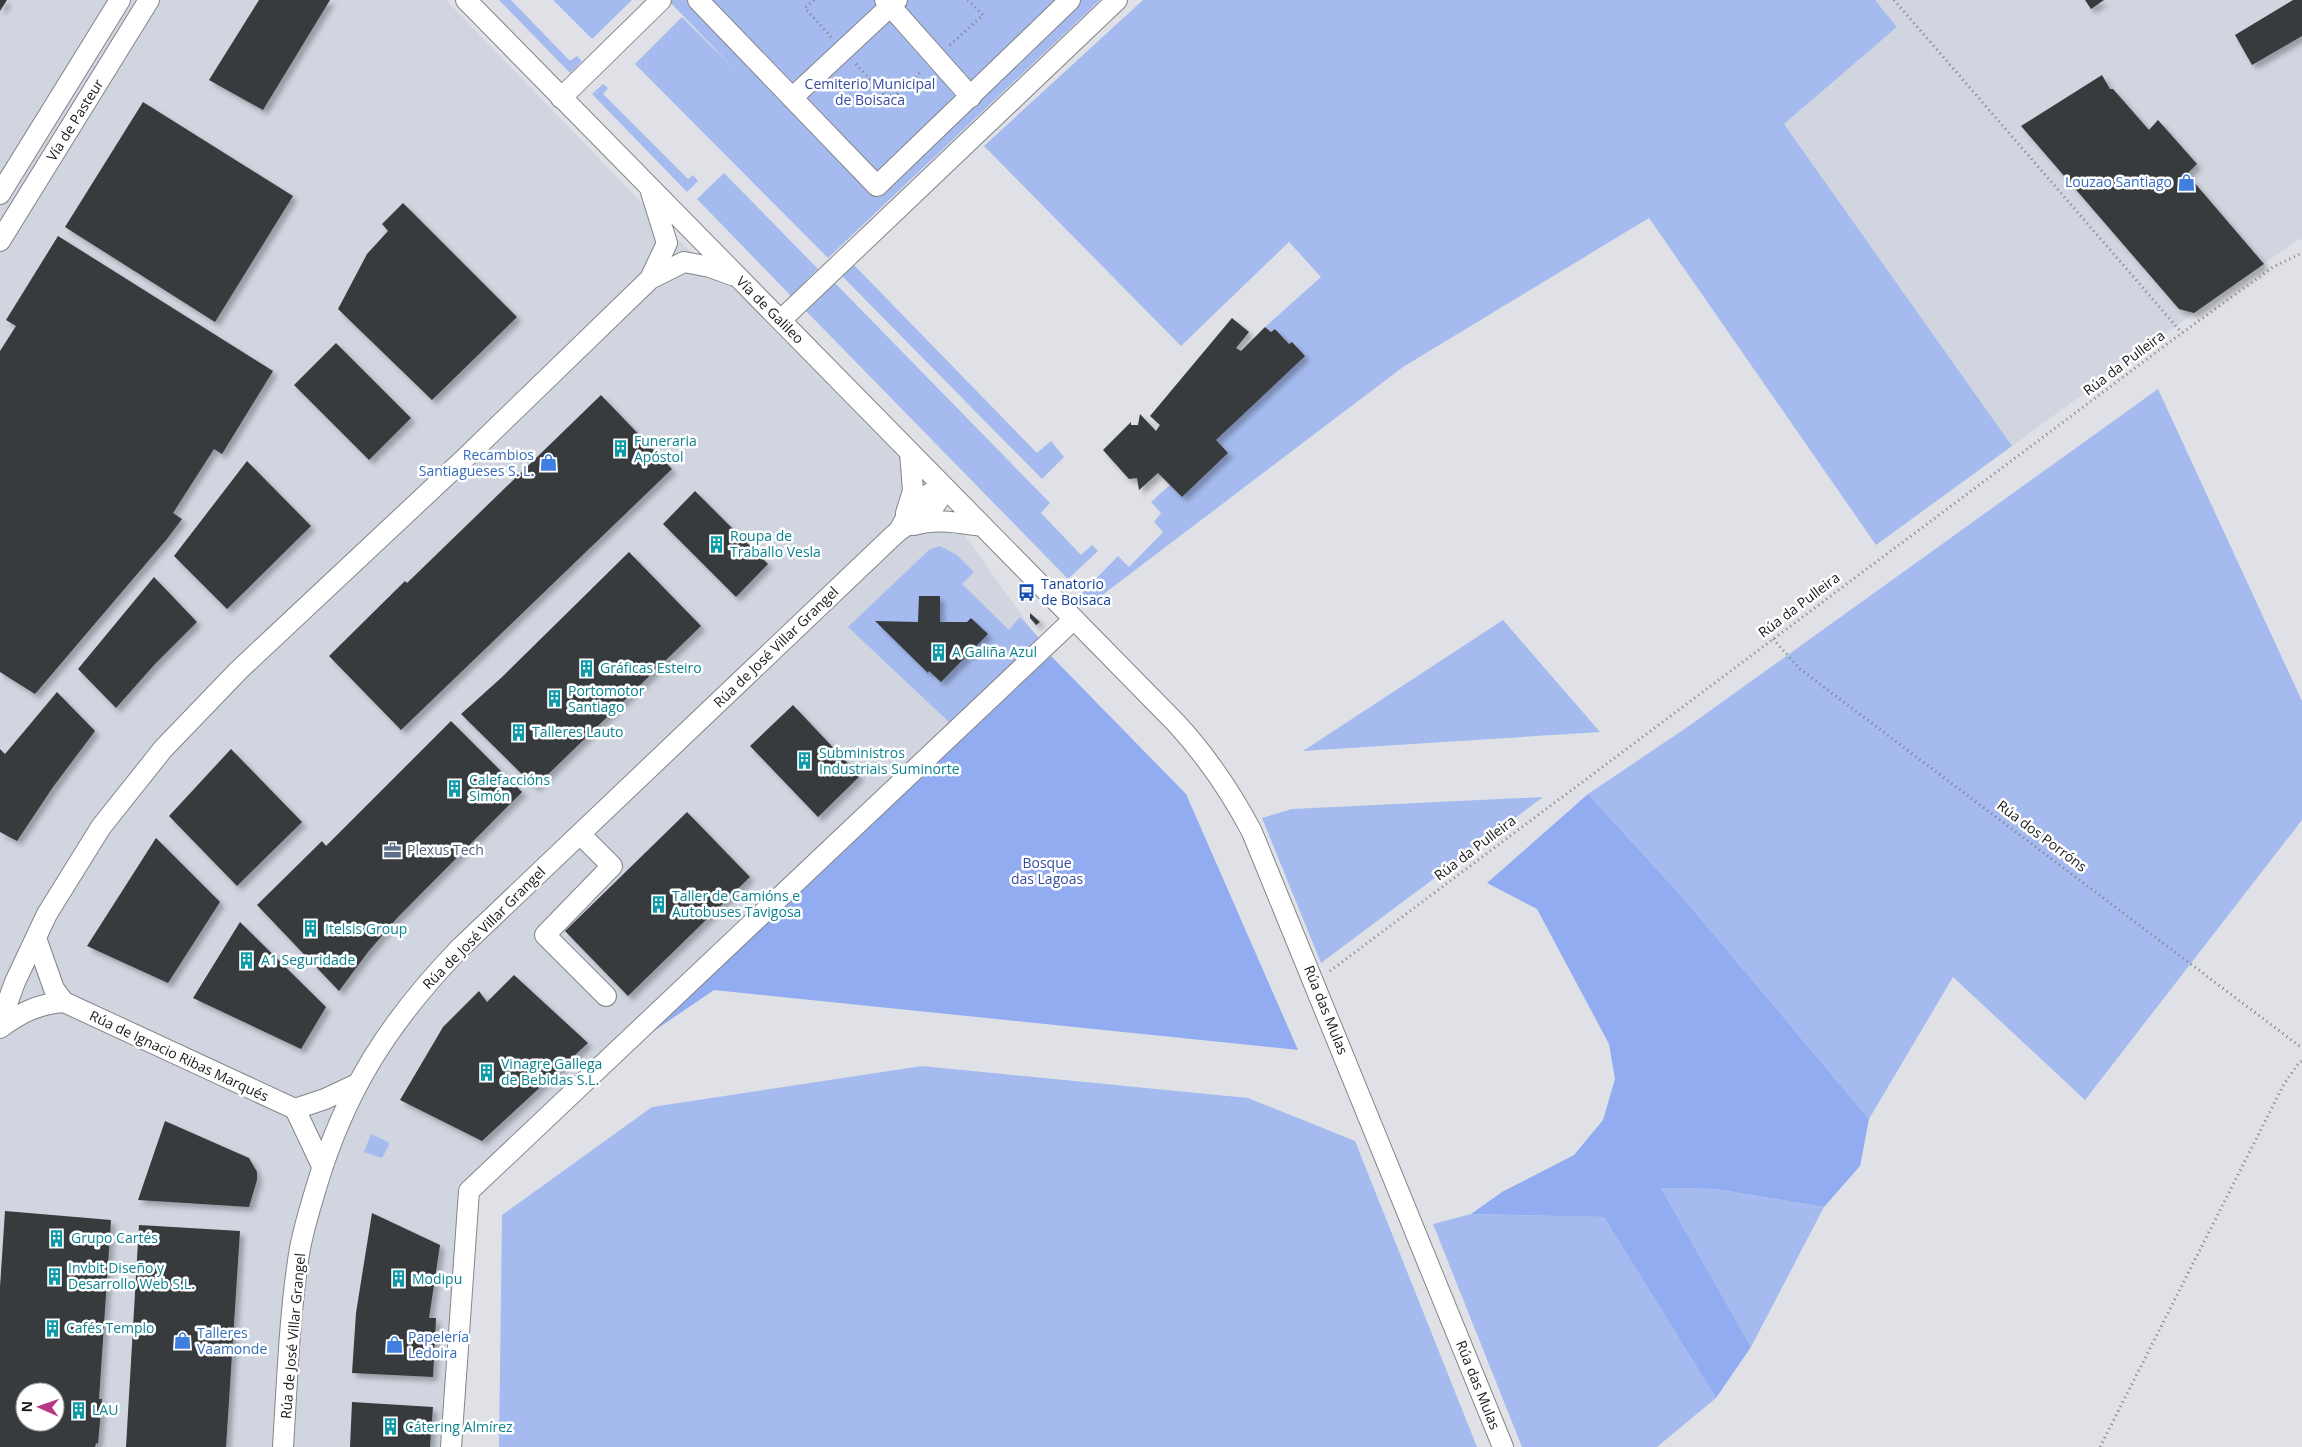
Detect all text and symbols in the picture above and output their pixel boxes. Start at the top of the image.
park label: Cemiterio Municipal de Boisaca [805,74,935,109]
street label: Vía de Pasteur [42,75,108,164]
place label: Louzao Santiago [2065,172,2172,191]
shop icon: Louzao Santiago [2176,172,2196,192]
street label: Vía de Galileo [732,272,808,348]
street label: Rúa da Pulleira [2079,326,2168,400]
place label: Funeraria Apóstol [634,431,697,466]
building icon: Funeraria Apóstol [610,439,630,459]
place label: Recambios Santiagueses S. L. [419,445,534,480]
shop icon: Recambios Santiagueses S. L. [538,453,558,473]
place label: Roupa de Traballo Vesla [730,526,821,561]
building icon: Roupa de Traballo Vesla [706,534,726,554]
street label: Rúa da Pulleira [1754,568,1843,642]
place label: Tanatorio de Boisaca [1041,574,1111,609]
street label: Rúa de José Villar Grangel [709,582,842,711]
bus stop icon: Tanatorio de Boisaca [1017,582,1037,602]
building icon: A Galiña Azul [928,642,948,662]
place label: A Galiña Azul [952,642,1037,661]
building icon: Gráficas Esteiro [576,658,596,678]
place label: Gráficas Esteiro [600,658,702,677]
place label: Portomotor Santiago [568,681,645,716]
building icon: Portomotor Santiago [544,689,564,709]
building icon: Talleres Lauto [508,722,528,742]
place label: Talleres Lauto [532,722,623,741]
place label: Subministros Industriais Suminorte [819,743,960,778]
building icon: Subministros Industriais Suminorte [795,751,815,771]
place label: Calefaccións Simón [469,770,550,805]
building icon: Calefaccións Simón [445,778,465,798]
street label: Rúa dos Porróns [1993,796,2091,876]
street label: Rúa da Pulleira [1430,811,1519,885]
office icon: Plexus Tech [383,840,403,860]
place label: Plexus Tech [407,840,484,859]
park label: Bosque das Lagoas [1011,853,1083,888]
street label: Rúa de José Villar Grangel [418,862,549,993]
place label: Taller de Camións e Autobuses Tavigosa [672,886,801,921]
building icon: Taller de Camións e Autobuses Tavigosa [648,894,668,914]
building icon: Itelsis Group [301,919,321,939]
place label: Itelsis Group [325,919,407,938]
building icon: A1 Seguridade [237,950,257,970]
place label: A1 Seguridade [261,950,355,969]
street label: Rúa das Mulas [1300,962,1353,1057]
street label: Rúa de Ignacio Ribas Marqués [87,1006,272,1106]
place label: Vinagre Gallega de Bebidas S.L. [501,1054,602,1089]
building icon: Vinagre Gallega de Bebidas S.L. [477,1062,497,1082]
building icon: Grupo Cartés [47,1228,67,1248]
place label: Grupo Cartés [71,1228,158,1247]
street label: Rúa de José Villar Grangel [276,1252,309,1420]
place label: Invbit Diseño y Desarrollo Web S.L. [68,1258,195,1293]
building icon: Invbit Diseño y Desarrollo Web S.L. [44,1266,64,1286]
building icon: Modipu [388,1269,408,1289]
place label: Modipu [412,1269,462,1288]
building icon: Cafés Templo [42,1318,62,1338]
place label: Cafés Templo [66,1318,155,1337]
place label: Talleres Vaamonde [197,1323,267,1358]
place label: Papelería Ledoira [408,1327,469,1362]
shop icon: Talleres Vaamonde [173,1331,193,1351]
shop icon: Papelería Ledoira [384,1335,404,1355]
street label: Rúa das Mulas [1452,1337,1505,1432]
north arrow [15,1382,65,1432]
building icon: LAU [68,1400,88,1420]
place label: LAU [92,1400,118,1419]
text: N [17,1401,36,1413]
building icon: Cátering Almírez [381,1417,401,1437]
place label: Cátering Almírez [405,1417,513,1436]

